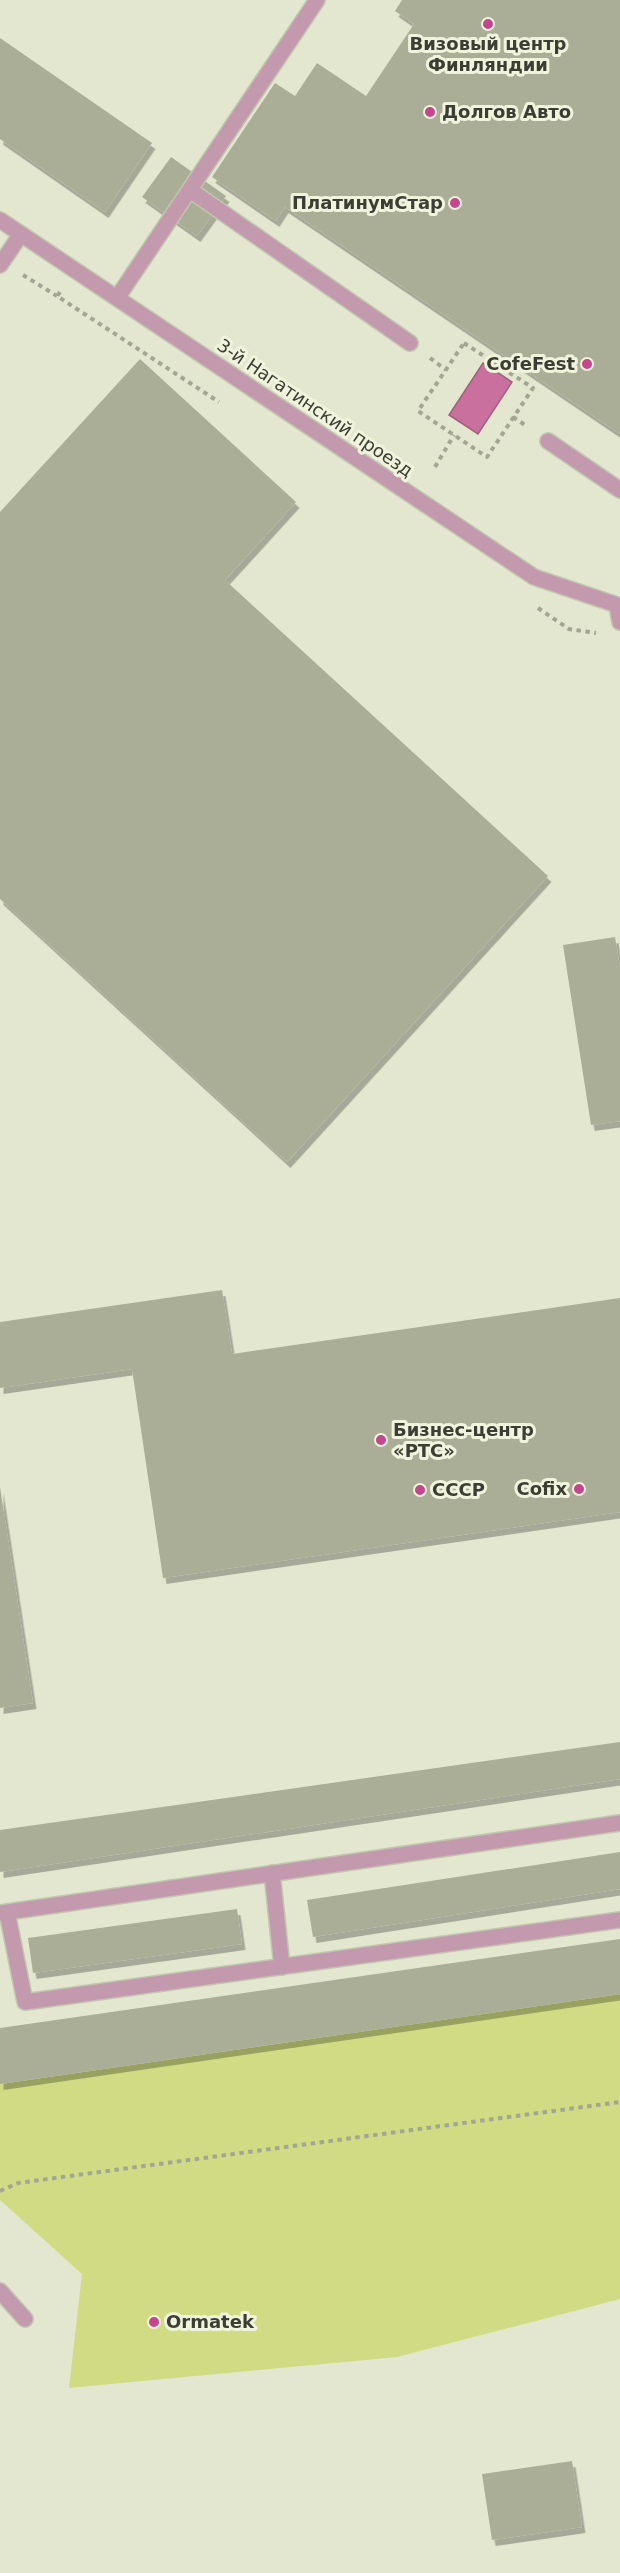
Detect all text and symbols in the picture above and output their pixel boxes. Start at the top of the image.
marker: Визовый центр Финляндии [481,17,495,31]
place label: Визовый центр Финляндии [409,33,567,75]
place label: Долгов Авто [442,101,571,122]
marker: Долгов Авто [423,105,437,119]
place label: ПлатинумСтар [292,192,443,213]
marker: ПлатинумСтар [448,196,462,210]
street label: 3-й Нагатинский проезд [213,334,417,481]
place label: CofeFest [486,353,575,374]
marker: CofeFest [580,357,594,371]
place label: Бизнес-центр «РТС» [393,1419,534,1461]
marker: Бизнес-центр «РТС» [374,1433,388,1447]
place label: Cofix [516,1478,567,1499]
place label: СССР [432,1479,485,1500]
marker: Cofix [572,1482,586,1496]
marker: СССР [413,1483,427,1497]
place label: Ormatek [166,2311,255,2332]
marker: Ormatek [147,2315,161,2329]

